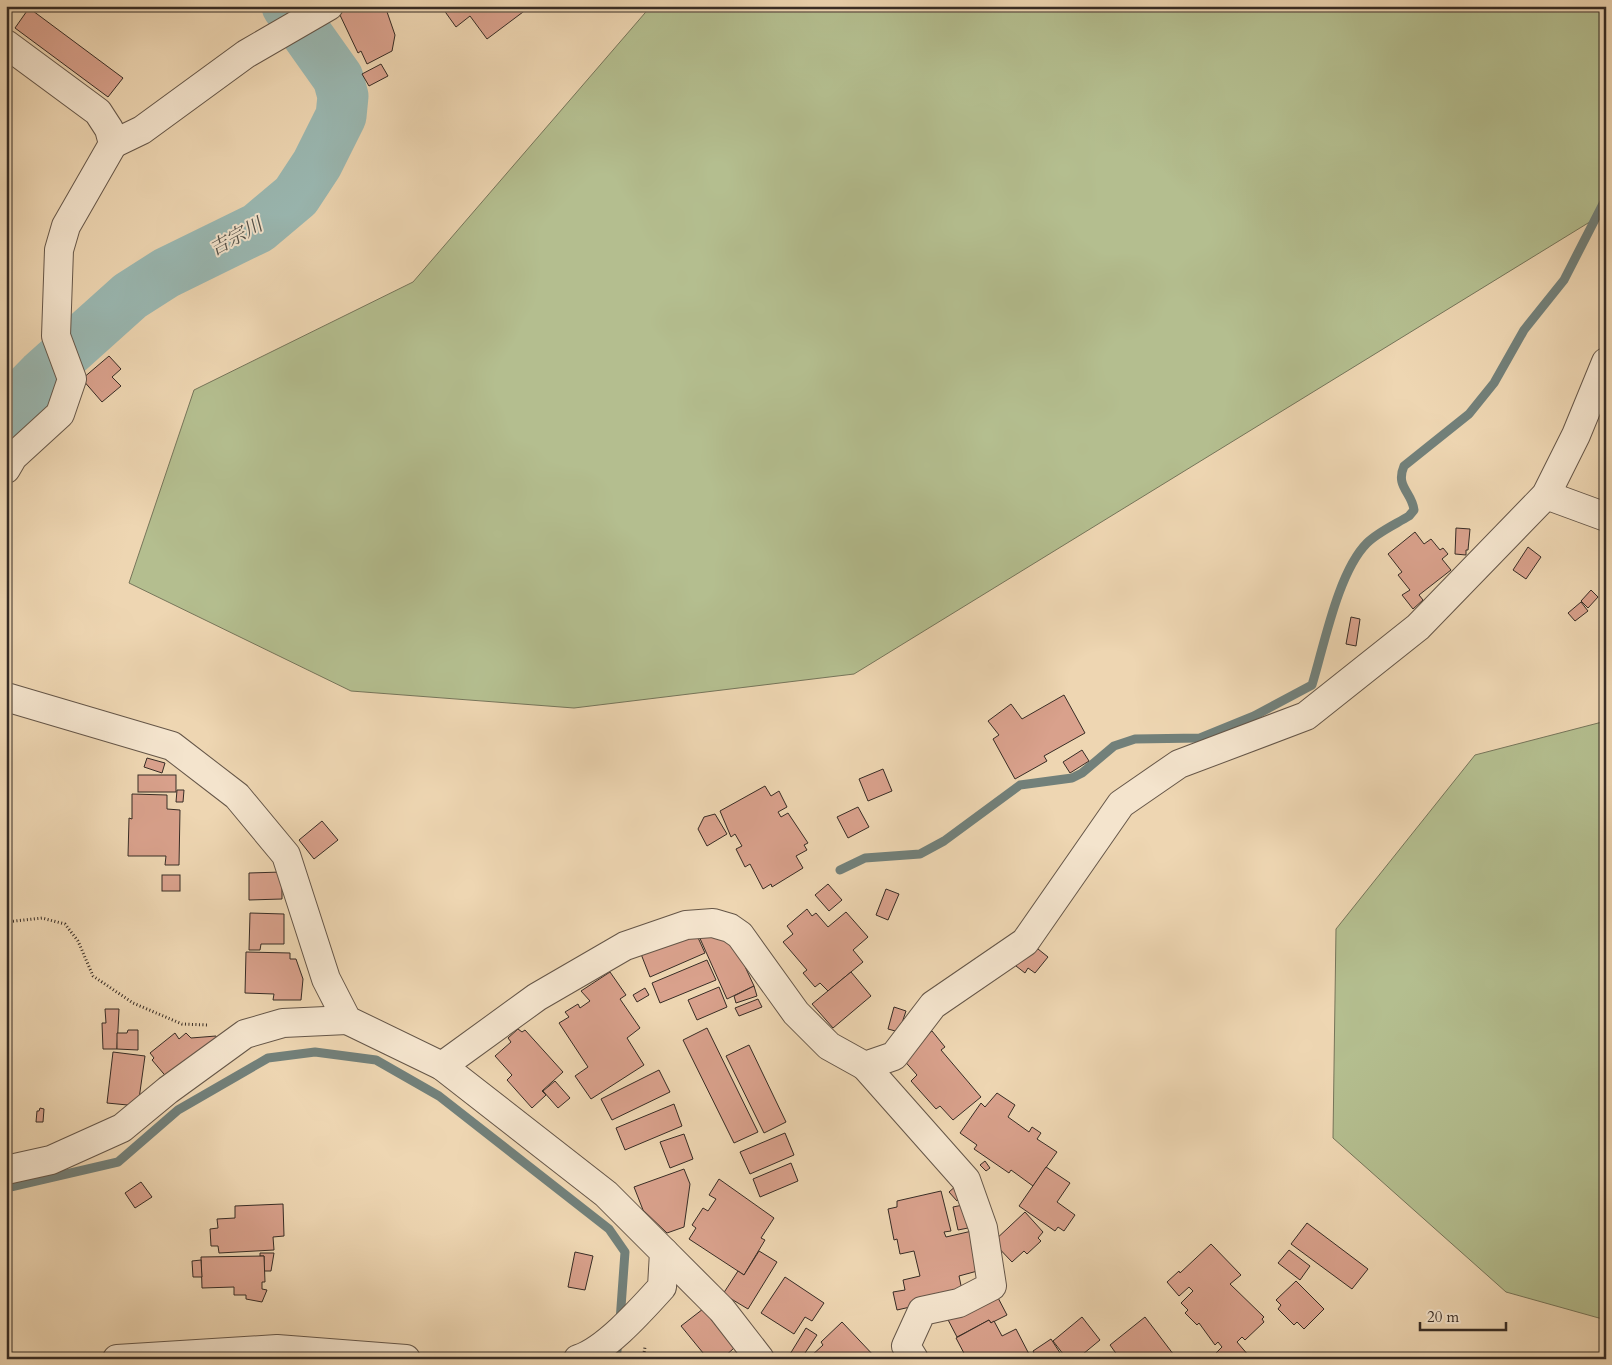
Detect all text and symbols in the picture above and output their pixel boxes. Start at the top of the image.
water label: 吉宗川 [205,211,269,262]
scale bar [1420,1300,1506,1332]
text: 20 m [1427,1307,1459,1327]

